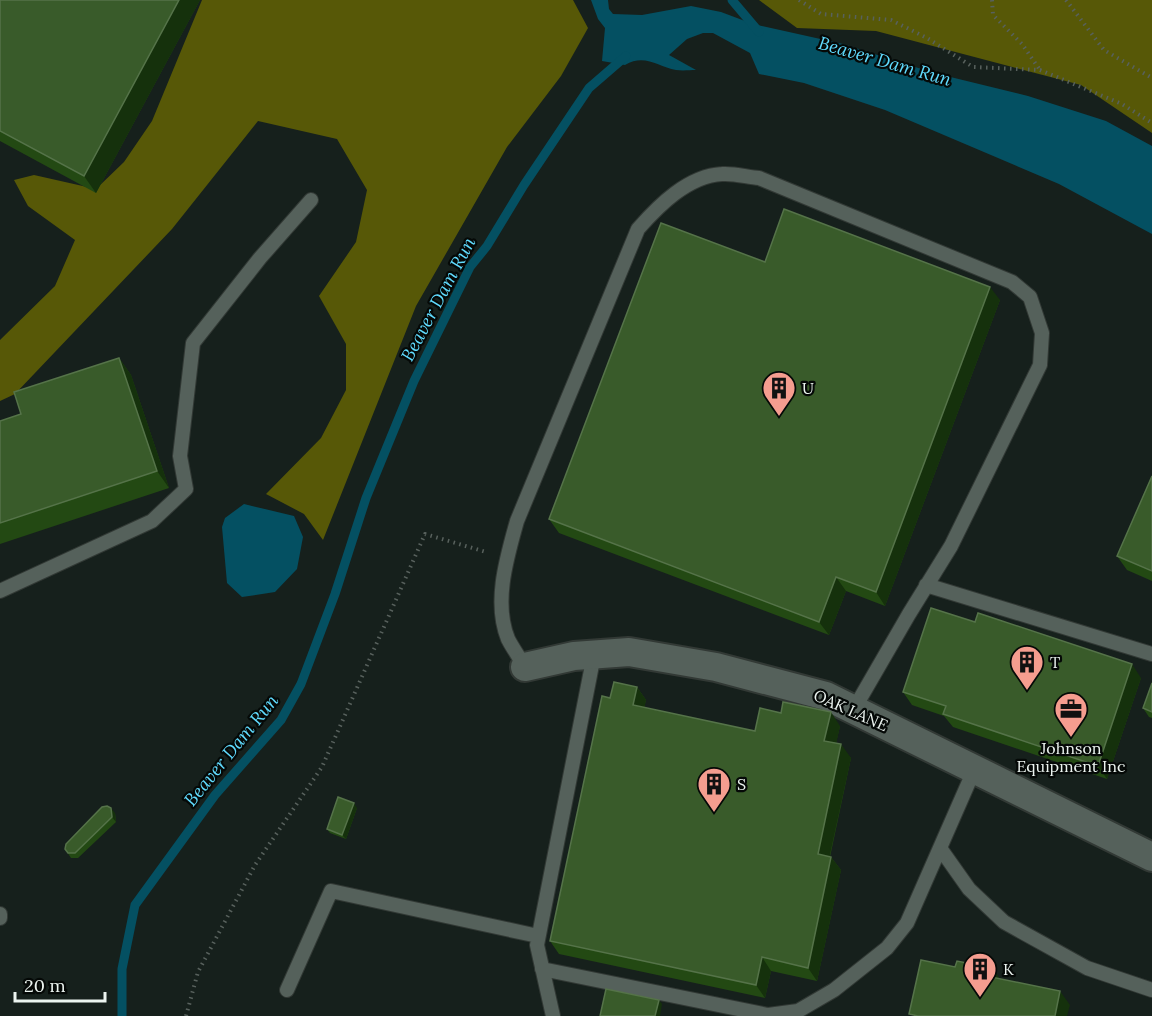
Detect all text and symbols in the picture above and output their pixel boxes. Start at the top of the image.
water label: Beaver Dam Run [816,31,954,91]
water label: Beaver Dam Run [396,233,480,365]
building icon: U [761,370,797,417]
place label: U [802,378,814,398]
building icon: T [1009,644,1045,691]
place label: T [1050,652,1060,672]
street label: OAK LANE [811,685,891,735]
water label: Beaver Dam Run [179,689,283,811]
office icon: Johnson Equipment Inc [1053,691,1089,738]
place label: Johnson Equipment Inc [1016,738,1126,776]
building icon: S [696,766,732,813]
place label: S [737,774,746,794]
building icon: K [962,951,998,998]
place label: K [1003,959,1014,979]
scale bar [15,965,105,1003]
text: 20 m [24,974,66,997]

